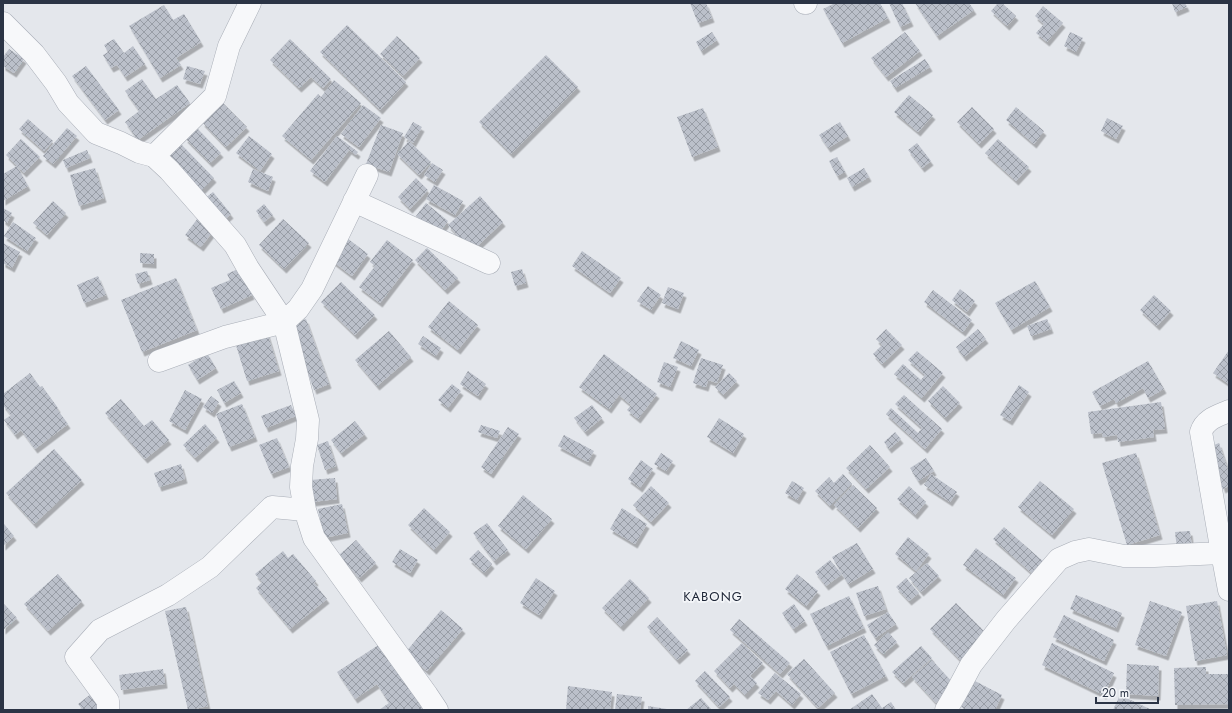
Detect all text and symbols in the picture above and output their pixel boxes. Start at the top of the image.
district label: KABONG [683,587,743,606]
scale bar [1096,679,1158,705]
text: 20 m [1102,684,1129,702]

